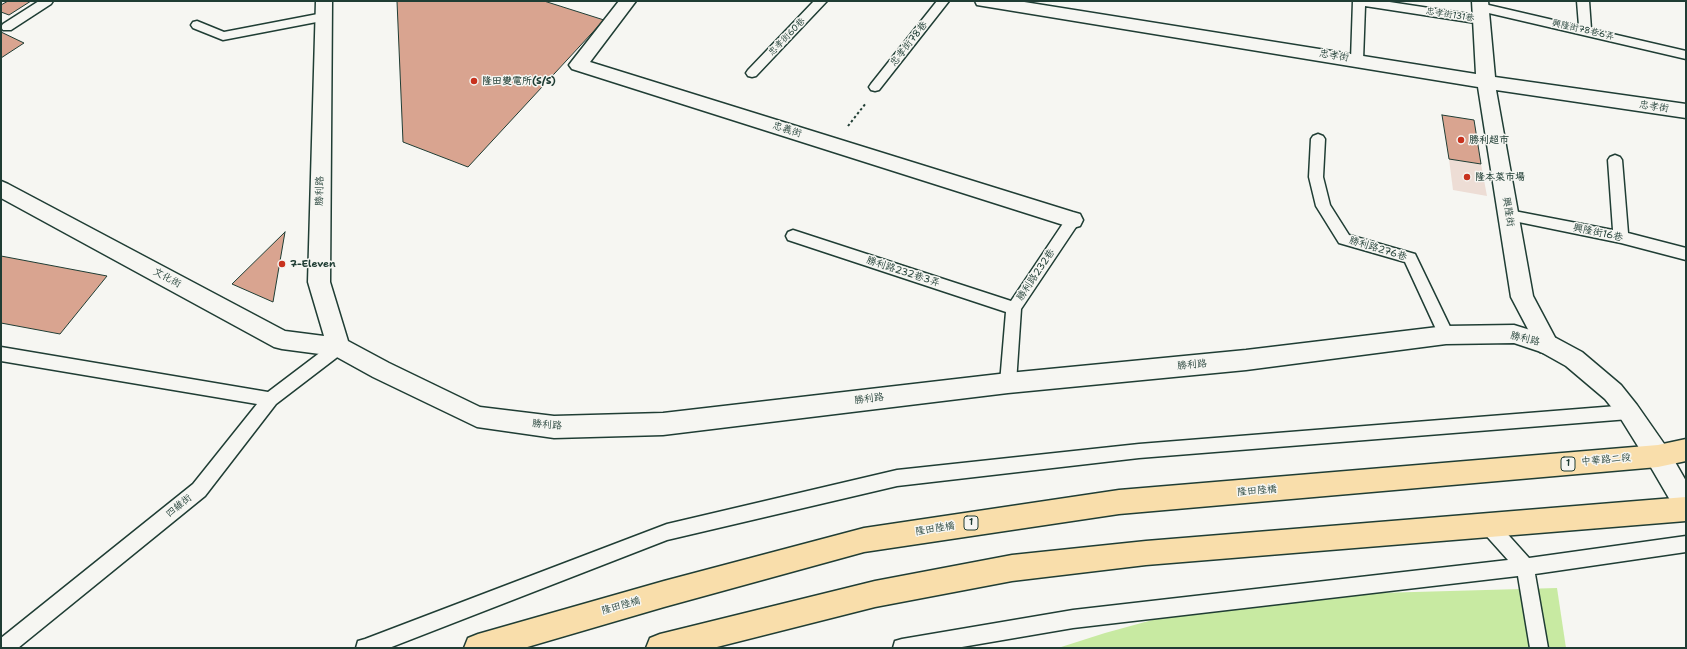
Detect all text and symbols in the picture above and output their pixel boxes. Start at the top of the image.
street label: 忠孝街131巷 [1425,6,1475,24]
street label: 忠孝街60巷 [766,16,808,58]
street label: 興隆街78巷6弄 [1551,18,1615,42]
street label: 忠孝街78巷 [888,19,930,69]
street label: 忠孝街 [1318,48,1350,64]
place label: 隆田變電所(S/S) [482,75,556,87]
marker: 隆田變電所(S/S) [469,76,479,86]
street label: 忠孝街 [1638,99,1670,115]
street label: 忠義街 [771,120,803,140]
place label: 勝利超市 [1469,134,1509,146]
marker: 勝利超市 [1456,135,1466,145]
place label: 隆本菜市場 [1475,171,1525,183]
marker: 隆本菜市場 [1462,172,1472,182]
street label: 勝利路 [314,176,326,206]
street label: 興隆街 [1500,196,1516,228]
street label: 興隆街16巷 [1572,222,1624,244]
street label: 勝利路276巷 [1348,235,1408,263]
street label: 勝利路232巷 [1014,247,1058,303]
street label: 勝利路232巷3弄 [865,254,941,290]
place label: 7-Eleven [290,258,336,270]
marker: 7-Eleven [277,259,287,269]
street label: 文化街 [151,266,183,290]
street label: 勝利路 [1509,330,1541,348]
street label: 勝利路 [1177,358,1207,372]
street label: 勝利路 [853,391,885,407]
street label: 勝利路 [532,418,562,432]
street label: 中華路二段 [1581,452,1631,468]
road number: 1 [1561,457,1575,471]
street label: 隆田陸橋 [1237,483,1277,499]
street label: 四維街 [164,492,194,520]
road number: 1 [964,516,978,530]
street label: 隆田陸橋 [914,520,956,538]
street label: 隆田陸橋 [600,595,642,617]

